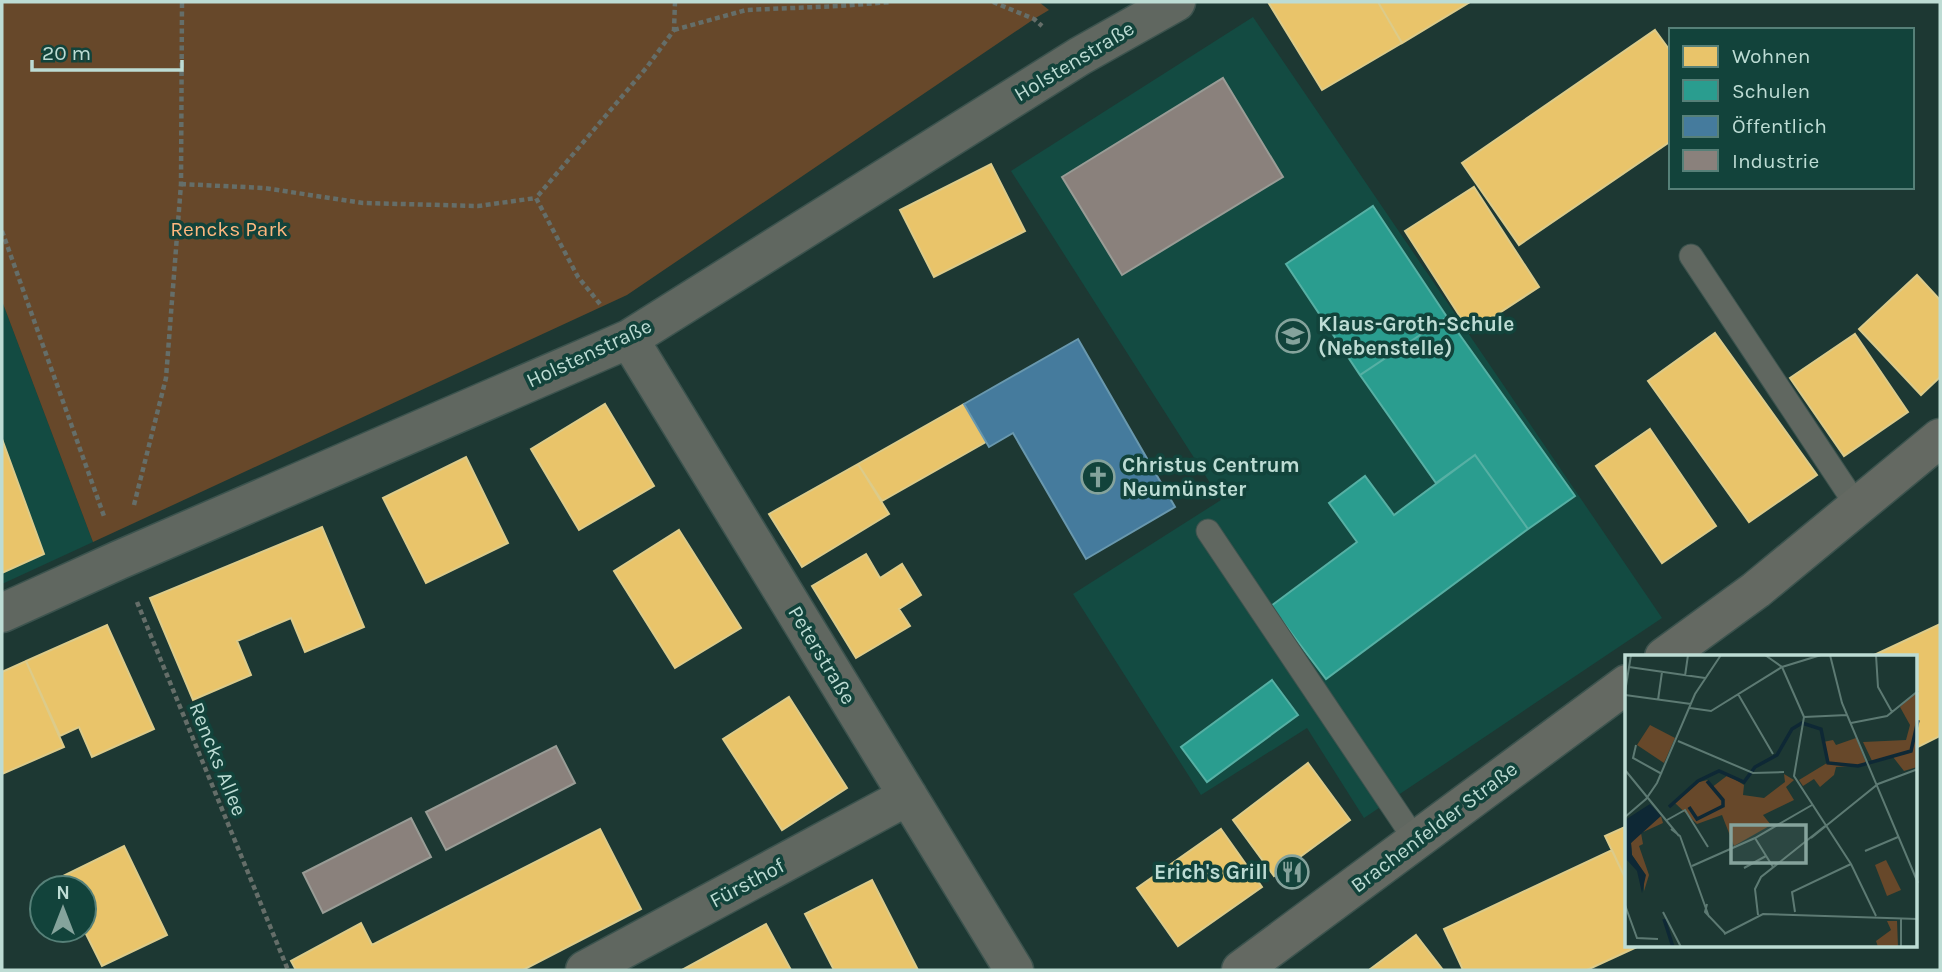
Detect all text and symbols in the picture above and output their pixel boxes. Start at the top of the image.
street label: Holstenstraße [1010,16,1138,106]
scale bar [32,28,182,72]
legend [1669,28,1914,189]
text: 20 m [42,41,91,65]
text: Wohnen [1732,44,1810,68]
text: Schulen [1732,79,1810,103]
text: Öffentlich [1732,114,1827,138]
text: Industrie [1732,149,1819,173]
park label: Rencks Park [170,217,288,241]
place label: Klaus-Groth-Schule (Nebenstelle) [1318,312,1514,360]
street label: Holstenstraße [523,313,655,393]
school or university icon: Klaus-Groth-Schule (Nebenstelle) [1274,317,1312,355]
place label: Christus Centrum Neumünster [1122,453,1300,501]
church icon: Christus Centrum Neumünster [1079,458,1117,496]
street label: Peterstraße [783,601,861,709]
inset map [1625,655,1918,948]
street label: Rencks Allee [184,699,252,819]
street label: Brachenfelder Straße [1346,757,1522,897]
street label: Fürsthof [706,853,789,913]
restaurant icon: Erich's Grill [1273,853,1311,891]
place label: Erich's Grill [1154,860,1268,884]
north arrow [28,874,98,944]
text: N [56,882,70,904]

